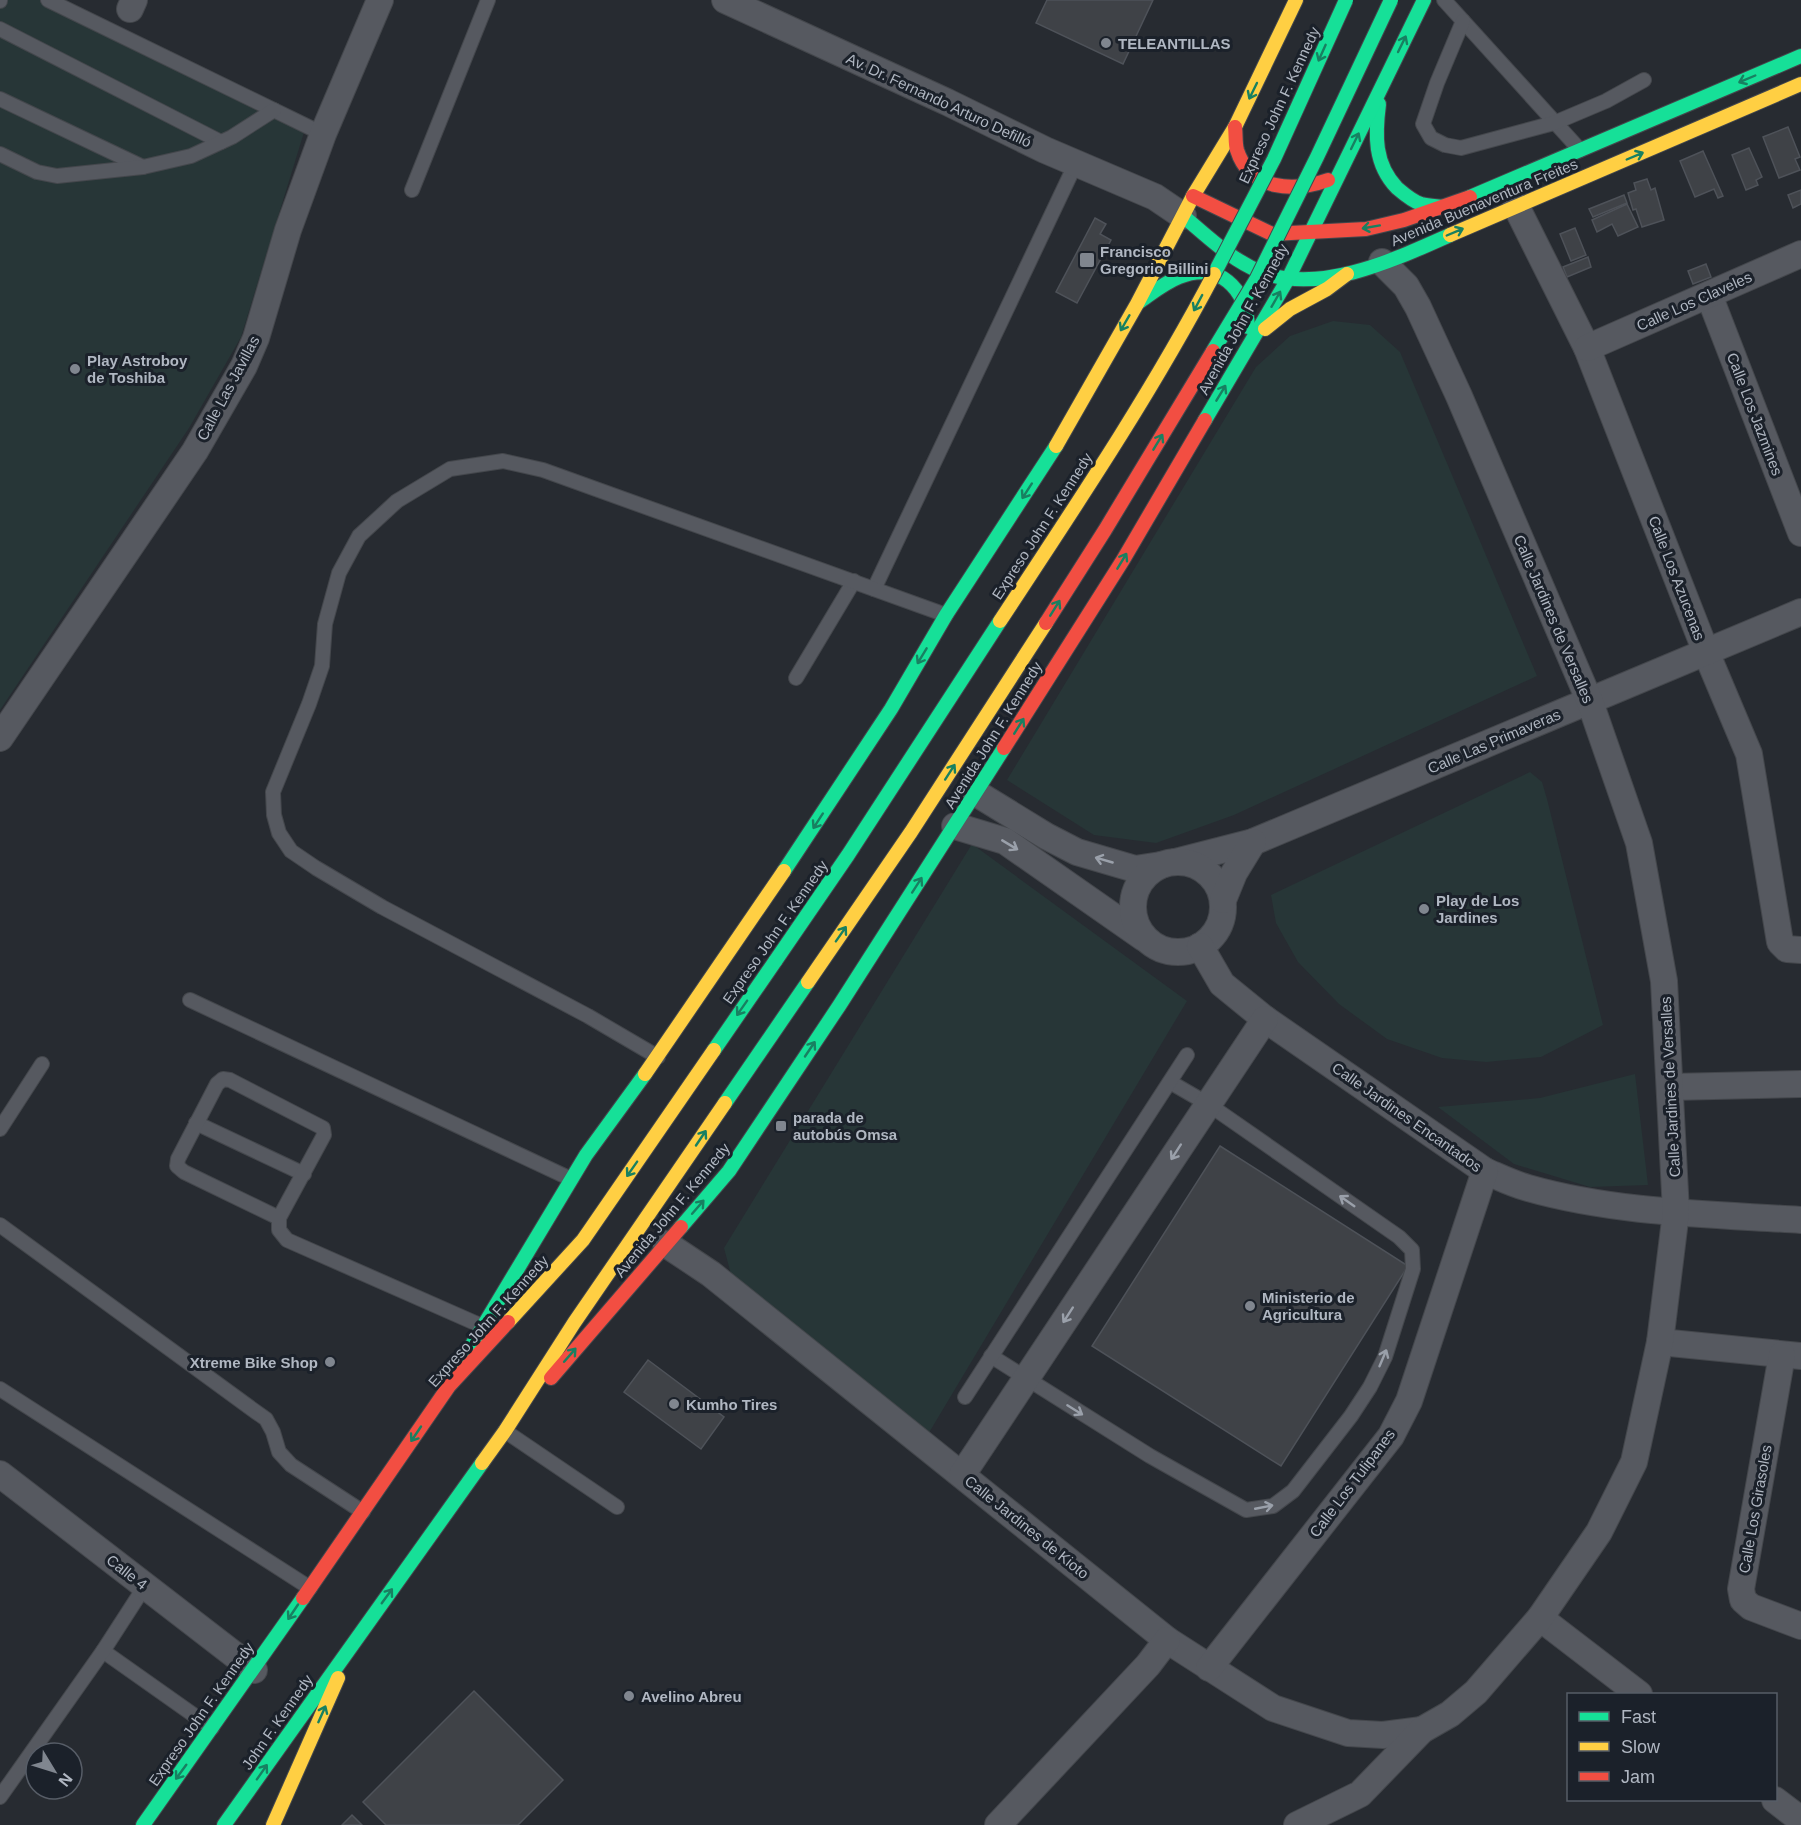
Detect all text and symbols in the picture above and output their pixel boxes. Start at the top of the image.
street label: Expreso John F. Kennedy [1235,23,1323,186]
place label: TELEANTILLAS [1118,35,1231,52]
marker: TELEANTILLAS [1099,36,1113,50]
one-way arrow [1397,36,1409,54]
one-way arrow [1315,44,1327,62]
street label: Av. Dr. Fernando Arturo Defilló [844,50,1034,150]
one-way arrow [1739,74,1757,85]
one-way arrow [1247,81,1258,99]
one-way arrow [1349,133,1361,150]
one-way arrow [1625,149,1643,161]
street label: Avenida Buenaventura Freites [1388,155,1580,249]
one-way arrow [1362,222,1381,233]
one-way arrow [1446,226,1464,237]
street label: Avenida John F. Kennedy [1194,240,1292,397]
place label: Francisco Gregorio Billini [1100,243,1208,277]
marker: Francisco Gregorio Billini [1078,251,1096,269]
street label: Calle Los Claveles [1634,268,1754,334]
one-way arrow [1270,291,1282,308]
one-way arrow [1192,294,1203,312]
one-way arrow [1119,315,1131,332]
street label: Calle Las Javillas [193,333,263,443]
street label: Calle Los Jazmines [1724,350,1786,478]
place label: Play Astroboy de Toshiba [87,352,188,386]
marker: Play Astroboy de Toshiba [68,362,82,376]
one-way arrow [1216,385,1228,402]
one-way arrow [1153,434,1165,451]
street label: Expreso John F. Kennedy [988,449,1096,602]
one-way arrow [1020,483,1033,500]
street label: Calle Los Azucenas [1645,513,1709,643]
street label: Calle Jardines de Versalles [1511,532,1597,706]
one-way arrow [1117,553,1129,570]
one-way arrow [1050,600,1062,617]
one-way arrow [916,647,928,664]
street label: Avenida John F. Kennedy [941,658,1045,812]
street label: Calle Las Primaveras [1425,705,1563,777]
one-way arrow [1013,718,1025,735]
one-way arrow [944,764,956,781]
one-way arrow [812,812,824,829]
one-way arrow [1001,839,1018,851]
one-way arrow [1095,854,1114,865]
street label: Expreso John F. Kennedy [719,857,831,1007]
one-way arrow [911,877,923,894]
place label: Play de Los Jardines [1436,892,1519,926]
marker: Play de Los Jardines [1417,902,1431,916]
one-way arrow [835,926,847,942]
street label: Calle Jardines de Versalles [1657,996,1683,1178]
one-way arrow [736,1000,748,1016]
one-way arrow [804,1040,817,1057]
street label: Calle Jardines Encantados [1329,1059,1485,1175]
place label: parada de autobús Omsa [793,1109,898,1143]
marker: parada de autobús Omsa [774,1119,788,1133]
one-way arrow [695,1131,707,1147]
street label: Avenida John F. Kennedy [611,1139,733,1281]
one-way arrow [1169,1144,1182,1161]
one-way arrow [626,1160,638,1177]
one-way arrow [1339,1195,1355,1207]
one-way arrow [691,1199,704,1215]
street label: Expreso John F. Kennedy [424,1251,552,1390]
place label: Ministerio de Agricultura [1262,1289,1355,1323]
marker: Ministerio de Agricultura [1243,1299,1257,1313]
one-way arrow [1062,1306,1074,1323]
one-way arrow [564,1347,577,1363]
one-way arrow [1378,1350,1390,1368]
place label: Xtreme Bike Shop [190,1354,318,1371]
marker: Xtreme Bike Shop [323,1355,337,1369]
place label: Kumho Tires [686,1396,777,1413]
marker: Kumho Tires [667,1397,681,1411]
one-way arrow [1066,1405,1083,1417]
one-way arrow [410,1426,422,1442]
street label: Calle Los Tulipanes [1306,1426,1398,1540]
street label: Calle Los Girasoles [1735,1443,1775,1575]
street label: Calle Jardines de Kioto [962,1472,1092,1582]
one-way arrow [1254,1501,1273,1512]
street label: Calle 4 [103,1551,151,1593]
one-way arrow [381,1589,393,1605]
one-way arrow [287,1604,299,1620]
street label: Expreso John F. Kennedy [145,1639,257,1789]
street label: John F. Kennedy [238,1671,316,1773]
place label: Avelino Abreu [641,1688,742,1705]
marker: Avelino Abreu [622,1689,636,1703]
legend [1567,1693,1777,1801]
one-way arrow [317,1705,328,1723]
text: Fast [1621,1707,1656,1727]
text: Slow [1621,1737,1661,1757]
north arrow [24,1741,84,1801]
one-way arrow [175,1763,187,1779]
one-way arrow [256,1764,268,1780]
text: Jam [1621,1767,1655,1787]
text: N [55,1770,76,1790]

